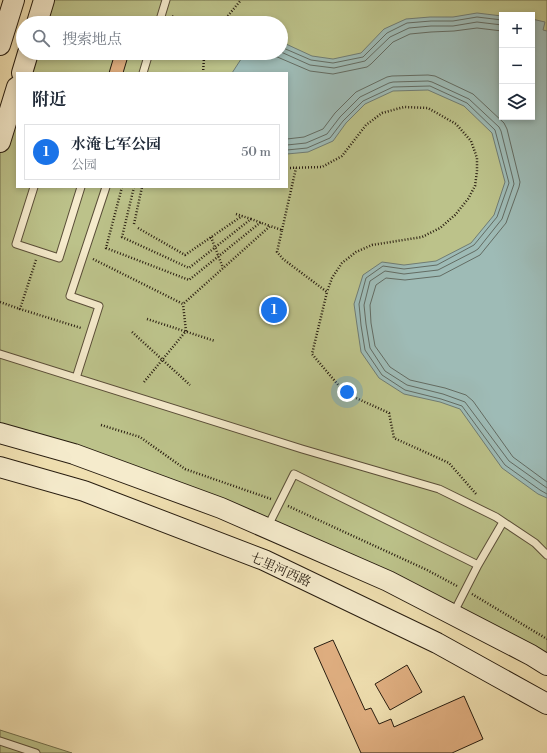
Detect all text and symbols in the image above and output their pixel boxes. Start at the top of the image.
map controls [499,12,535,120]
button: + [499,12,535,48]
search box [16,16,288,60]
icon: search [30,27,52,49]
text: 搜索地点 [62,30,122,49]
button: − [499,48,535,84]
button: layers [499,84,535,120]
text: 附近 [32,89,66,111]
text: 水淹七军公园 [71,135,161,154]
text: 1 [43,144,49,160]
text: 50 m [241,144,271,160]
text: 公园 [71,157,97,173]
pin: 1 [261,295,287,325]
your location [337,382,357,402]
street label: 七里河西路 [248,549,314,590]

